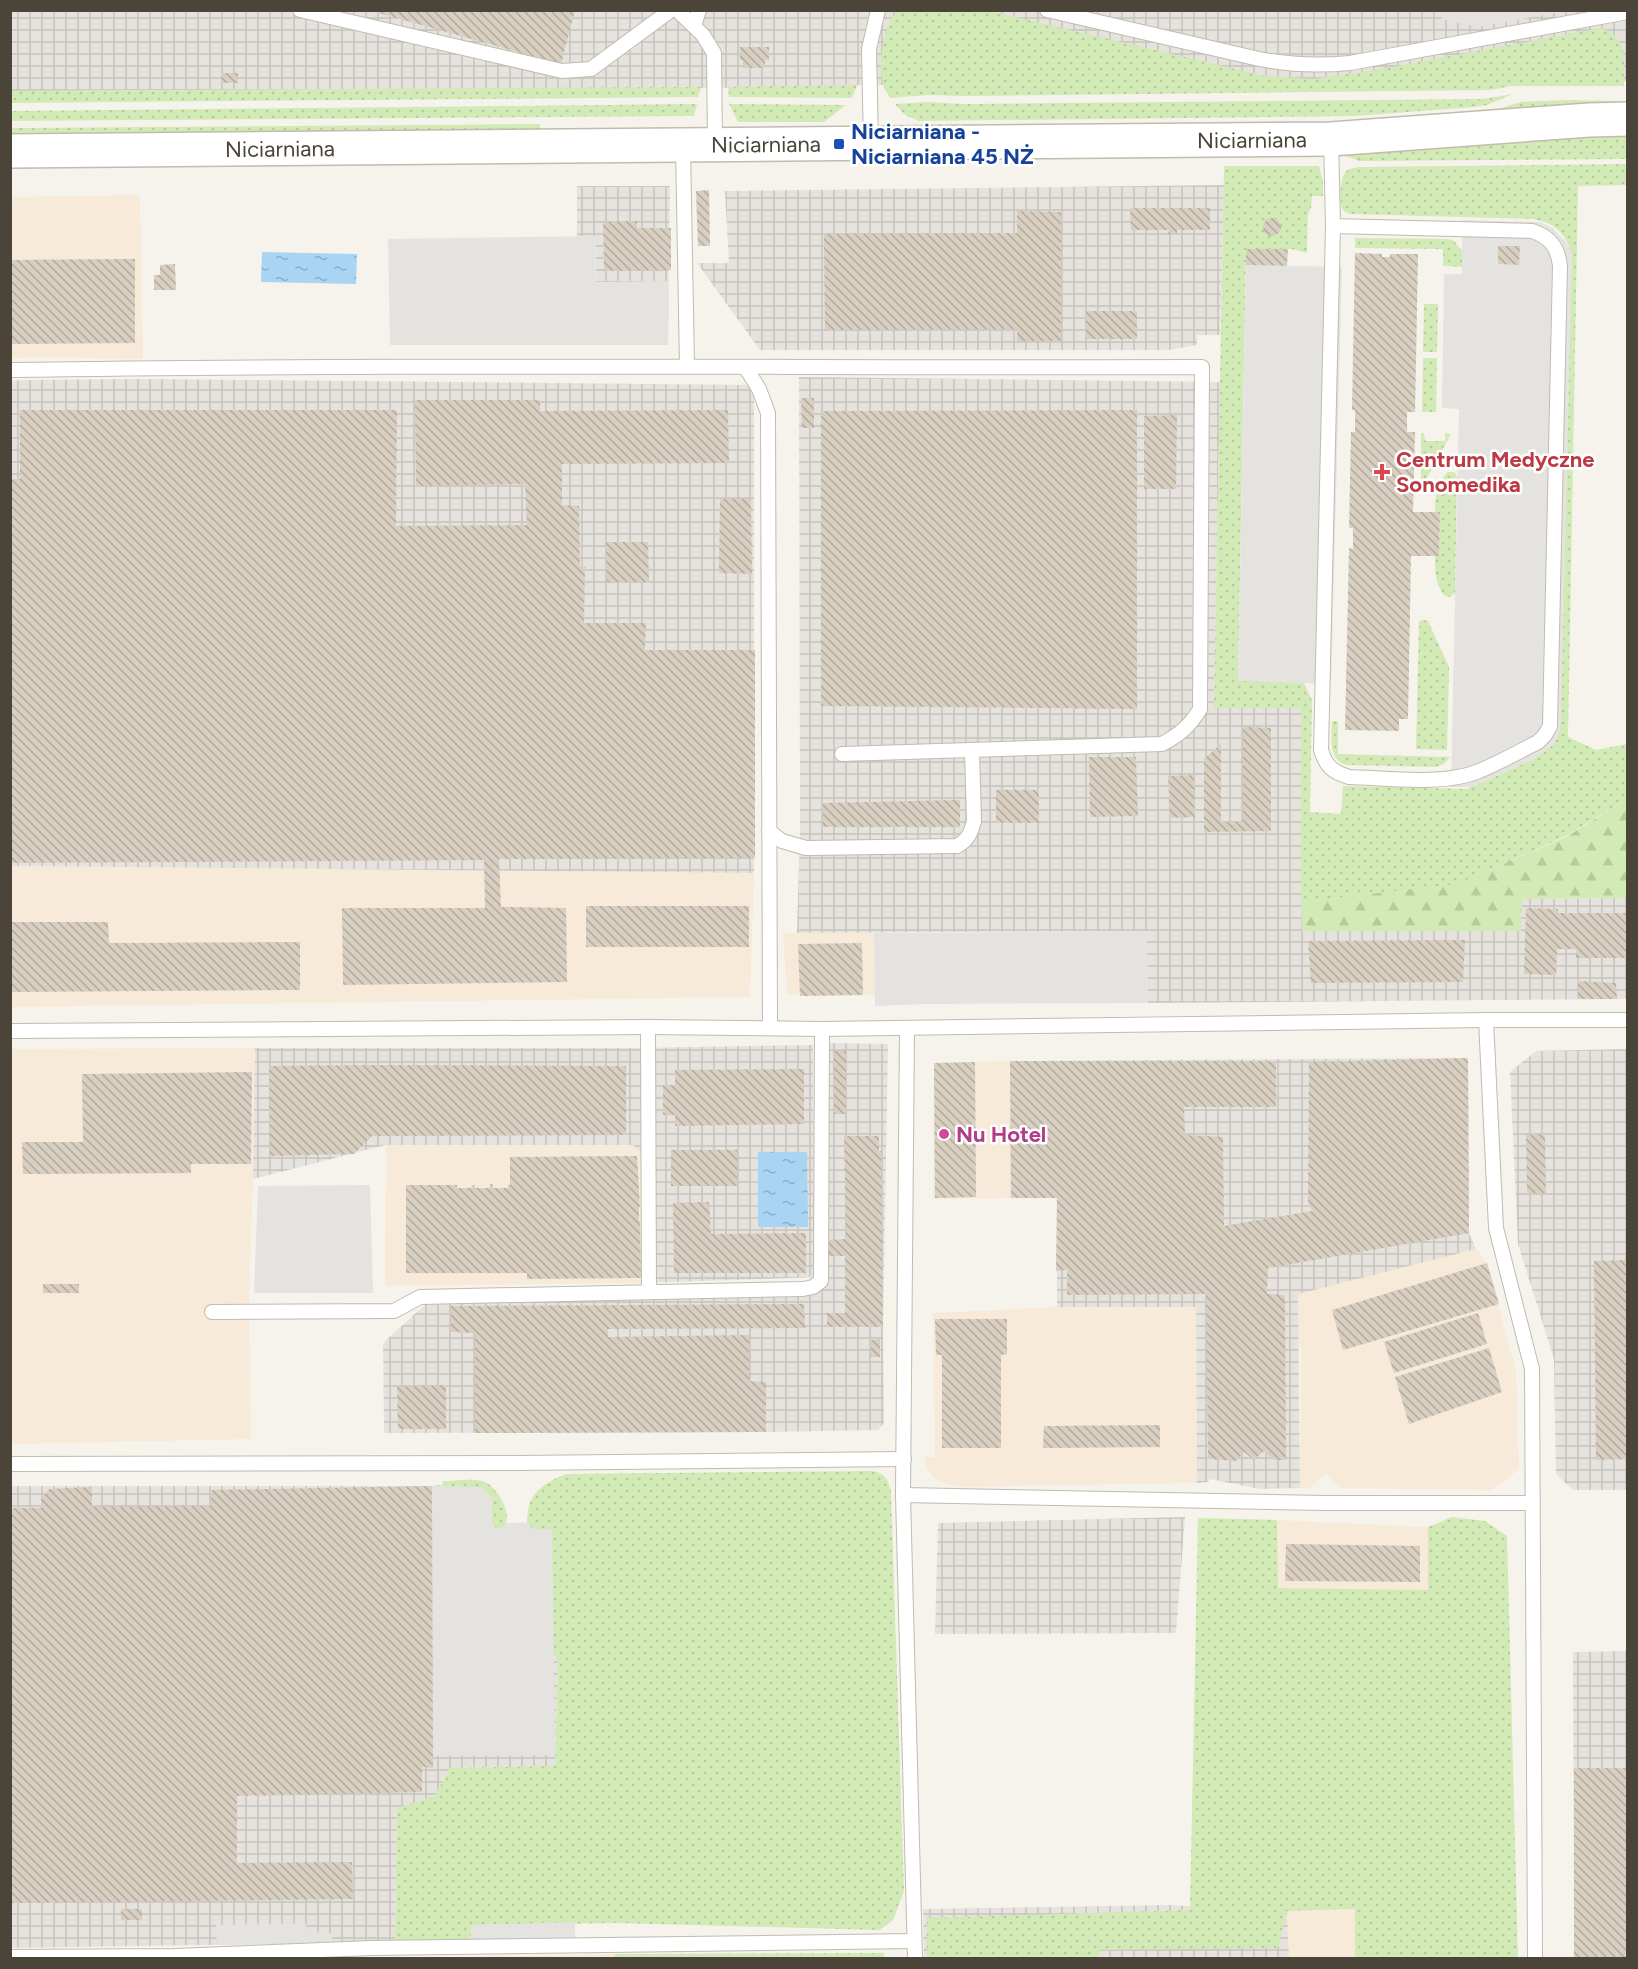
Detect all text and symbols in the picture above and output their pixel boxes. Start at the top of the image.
place label: Niciarniana - Niciarniana 45 NŻ [851,118,1034,170]
street label: Niciarniana [1197,126,1307,154]
street label: Niciarniana [711,130,821,158]
street label: Niciarniana [225,135,335,163]
marker: Niciarniana - Niciarniana 45 NŻ [832,137,846,151]
place label: Centrum Medyczne Sonomedika [1396,446,1594,498]
marker: Centrum Medyczne Sonomedika [1373,463,1391,481]
place label: Nu Hotel [956,1121,1046,1148]
marker: Nu Hotel [937,1127,951,1141]

